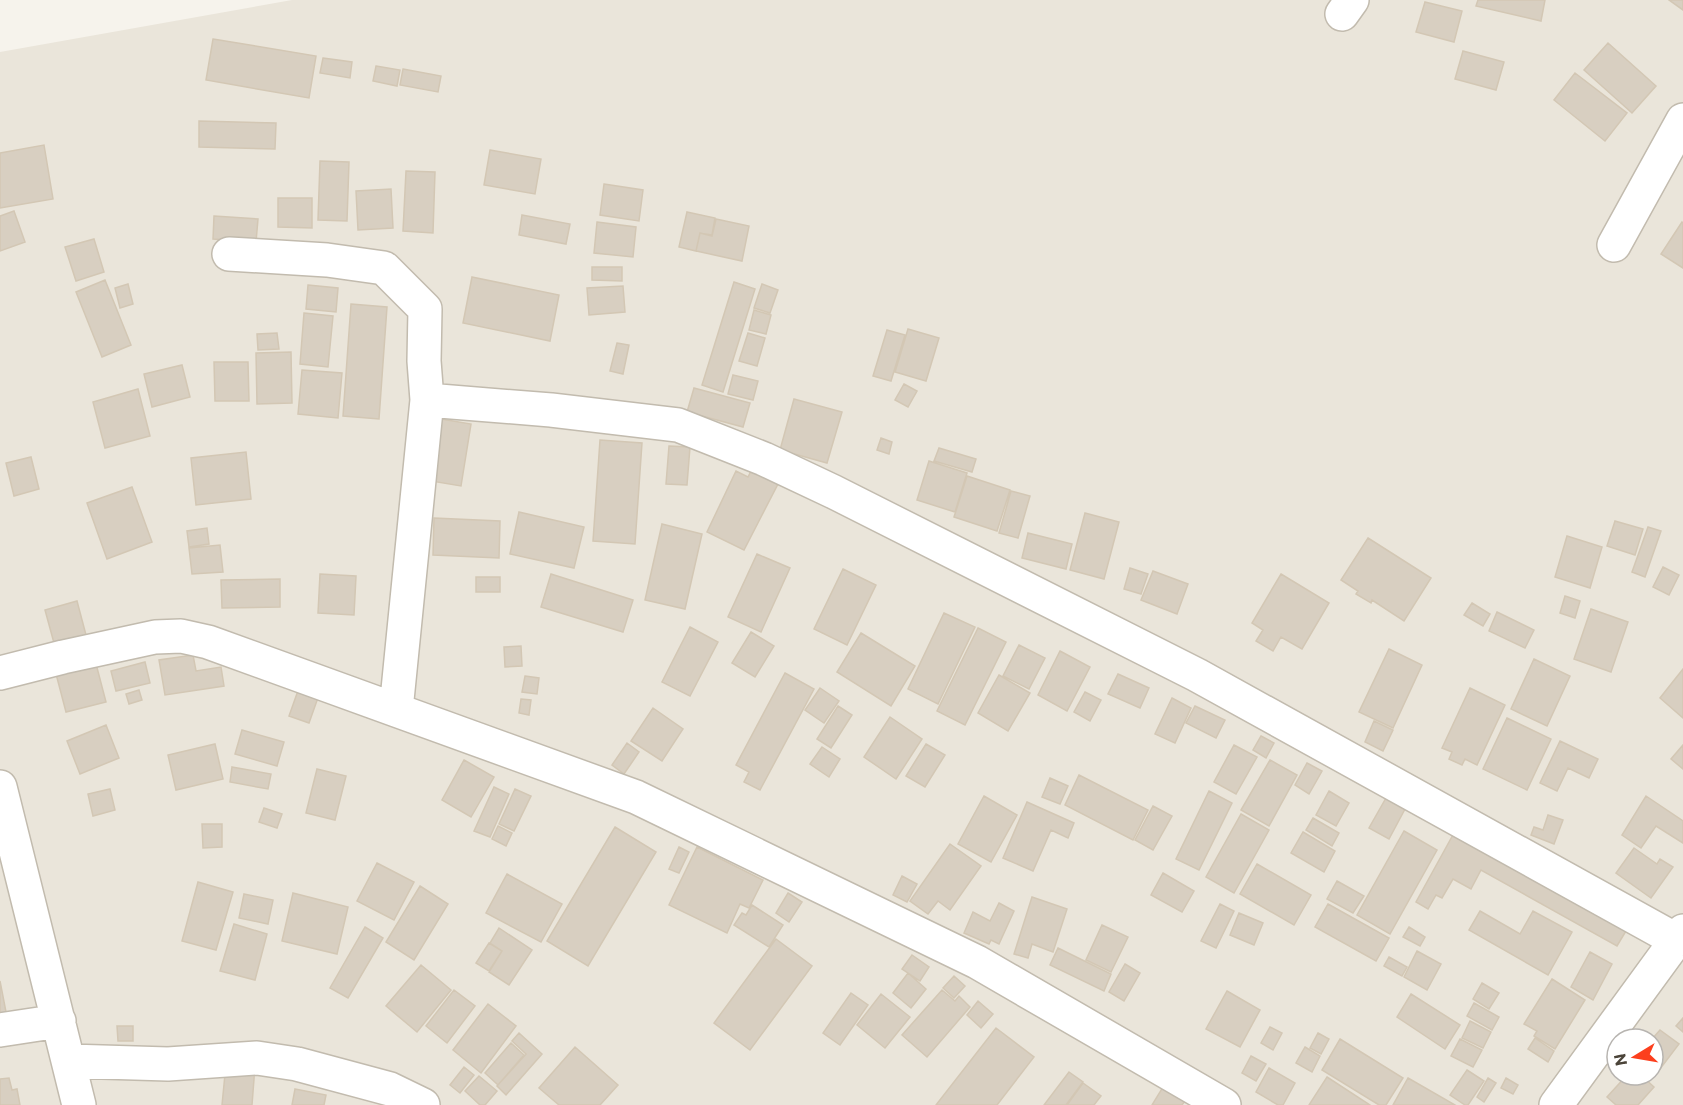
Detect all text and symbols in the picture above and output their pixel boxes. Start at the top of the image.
north arrow [1605,1027,1665,1087]
text: N [1609,1052,1630,1068]

